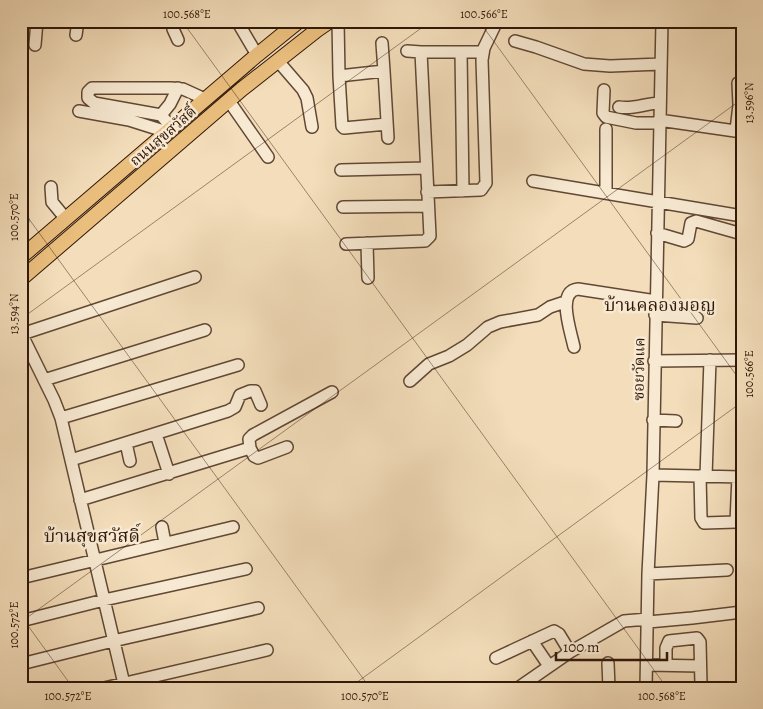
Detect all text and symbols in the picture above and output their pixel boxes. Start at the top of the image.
text: 100.568°E [163,6,211,22]
text: 100.566°E [460,6,508,22]
text: 13.596°N [741,82,757,124]
street label: ถนนสุขสวัสดิ์ [125,100,202,171]
text: 100.570°E [6,193,22,241]
text: 13.594°N [6,293,22,335]
district label: บ้านคลองมอญ [604,293,716,317]
street label: ซอยวัดแค [628,337,650,401]
text: 100.566°E [741,350,757,398]
district label: บ้านสุขสวัสดิ์ [44,522,141,548]
text: 100.572°E [6,601,22,649]
scale bar [556,629,667,661]
text: 100 m [563,637,600,657]
text: 100.572°E [44,688,92,704]
text: 100.570°E [341,688,389,704]
text: 100.568°E [638,688,686,704]

